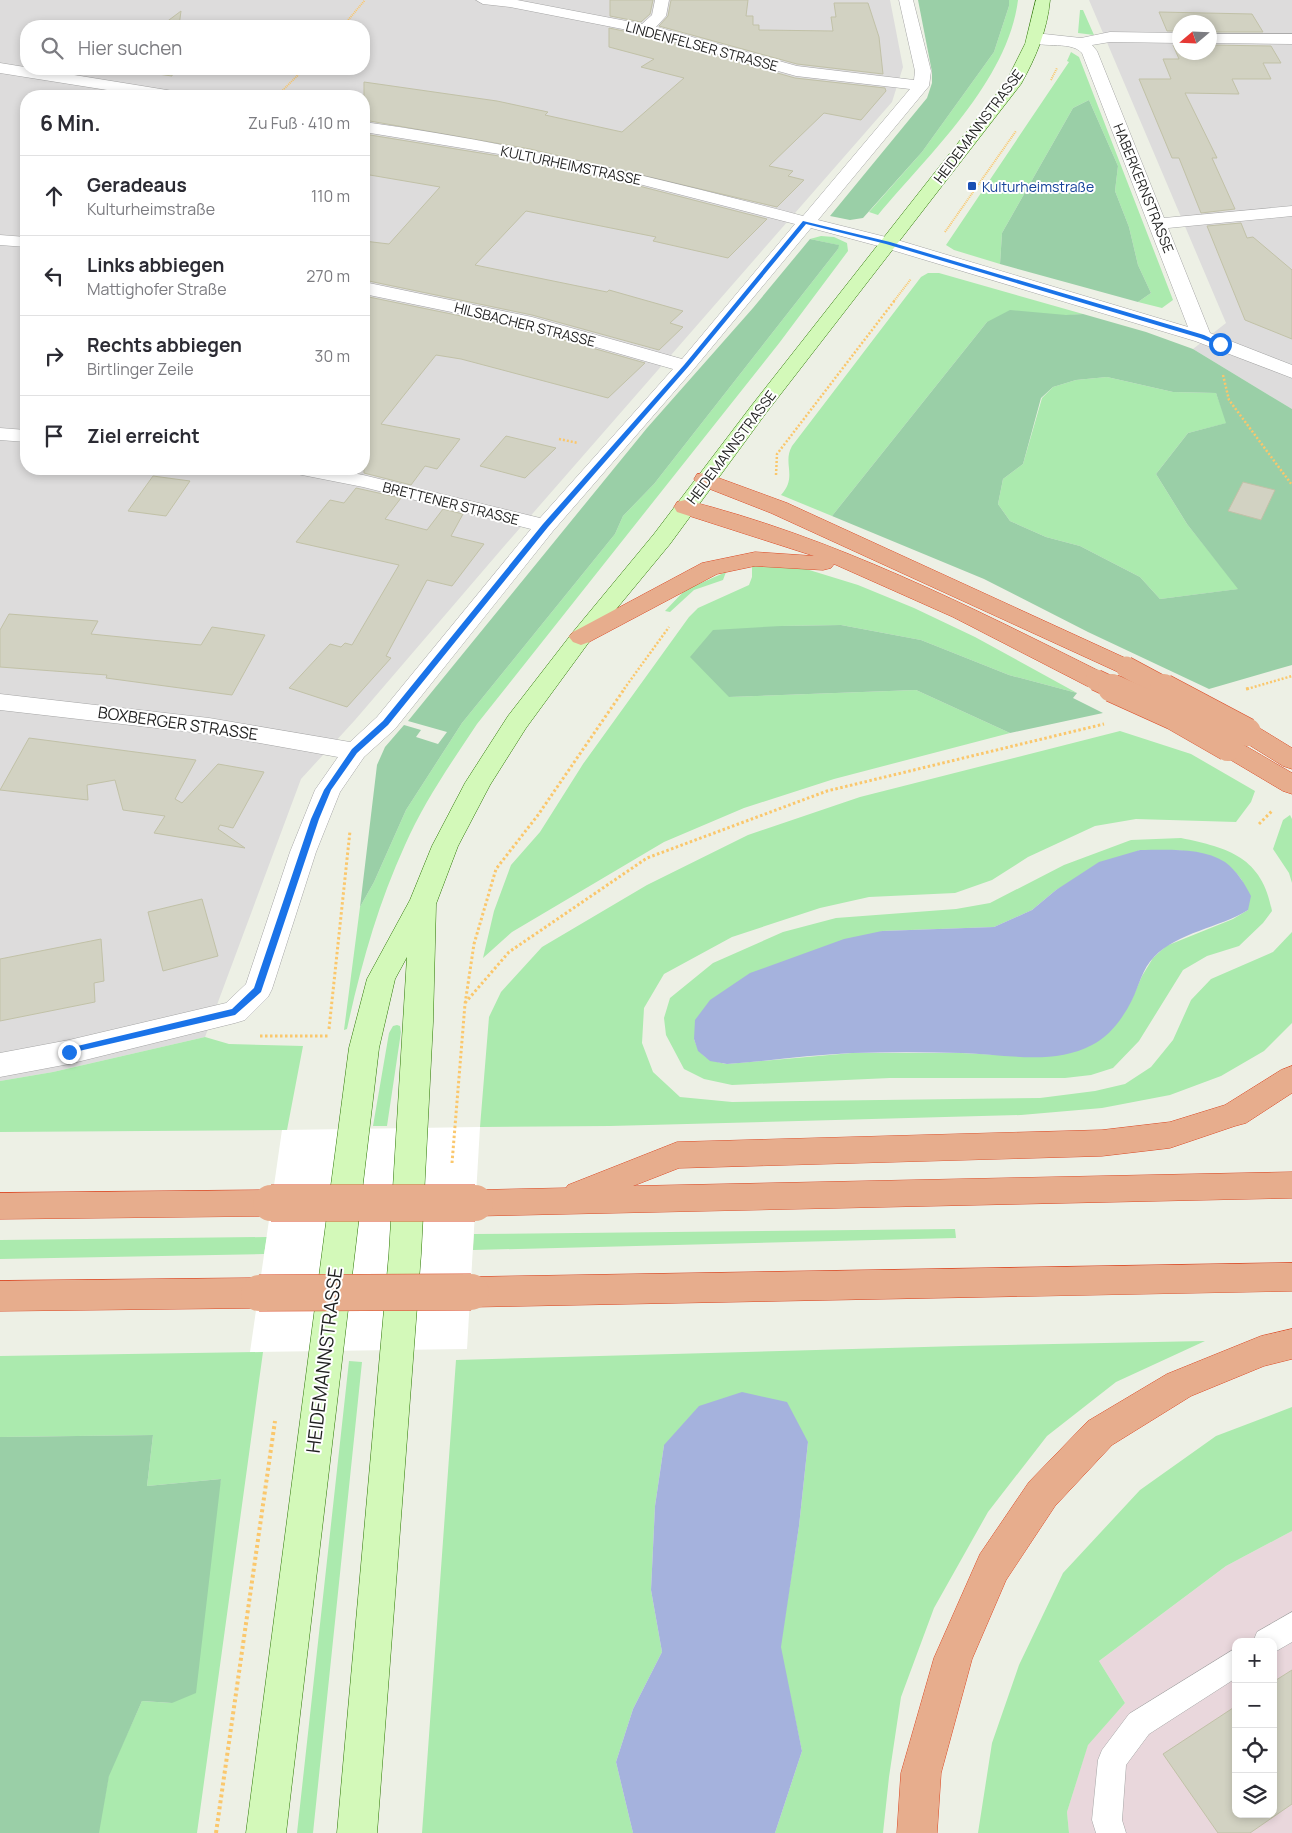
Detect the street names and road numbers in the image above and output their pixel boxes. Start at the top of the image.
street label: LINDENFELSER STRASSE [624,16,780,76]
street label: HEIDEMANNSTRASSE [929,65,1027,187]
street label: HABERKERNSTRASSE [1109,120,1179,256]
street label: KULTURHEIMSTRASSE [499,141,643,189]
street label: HILSBACHER STRASSE [452,297,598,351]
street label: HEIDEMANNSTRASSE [682,386,780,508]
street label: BRETTENER STRASSE [381,477,521,529]
street label: BOXBERGER STRASSE [97,701,259,745]
street label: HEIDEMANNSTRASSE [300,1266,348,1454]

